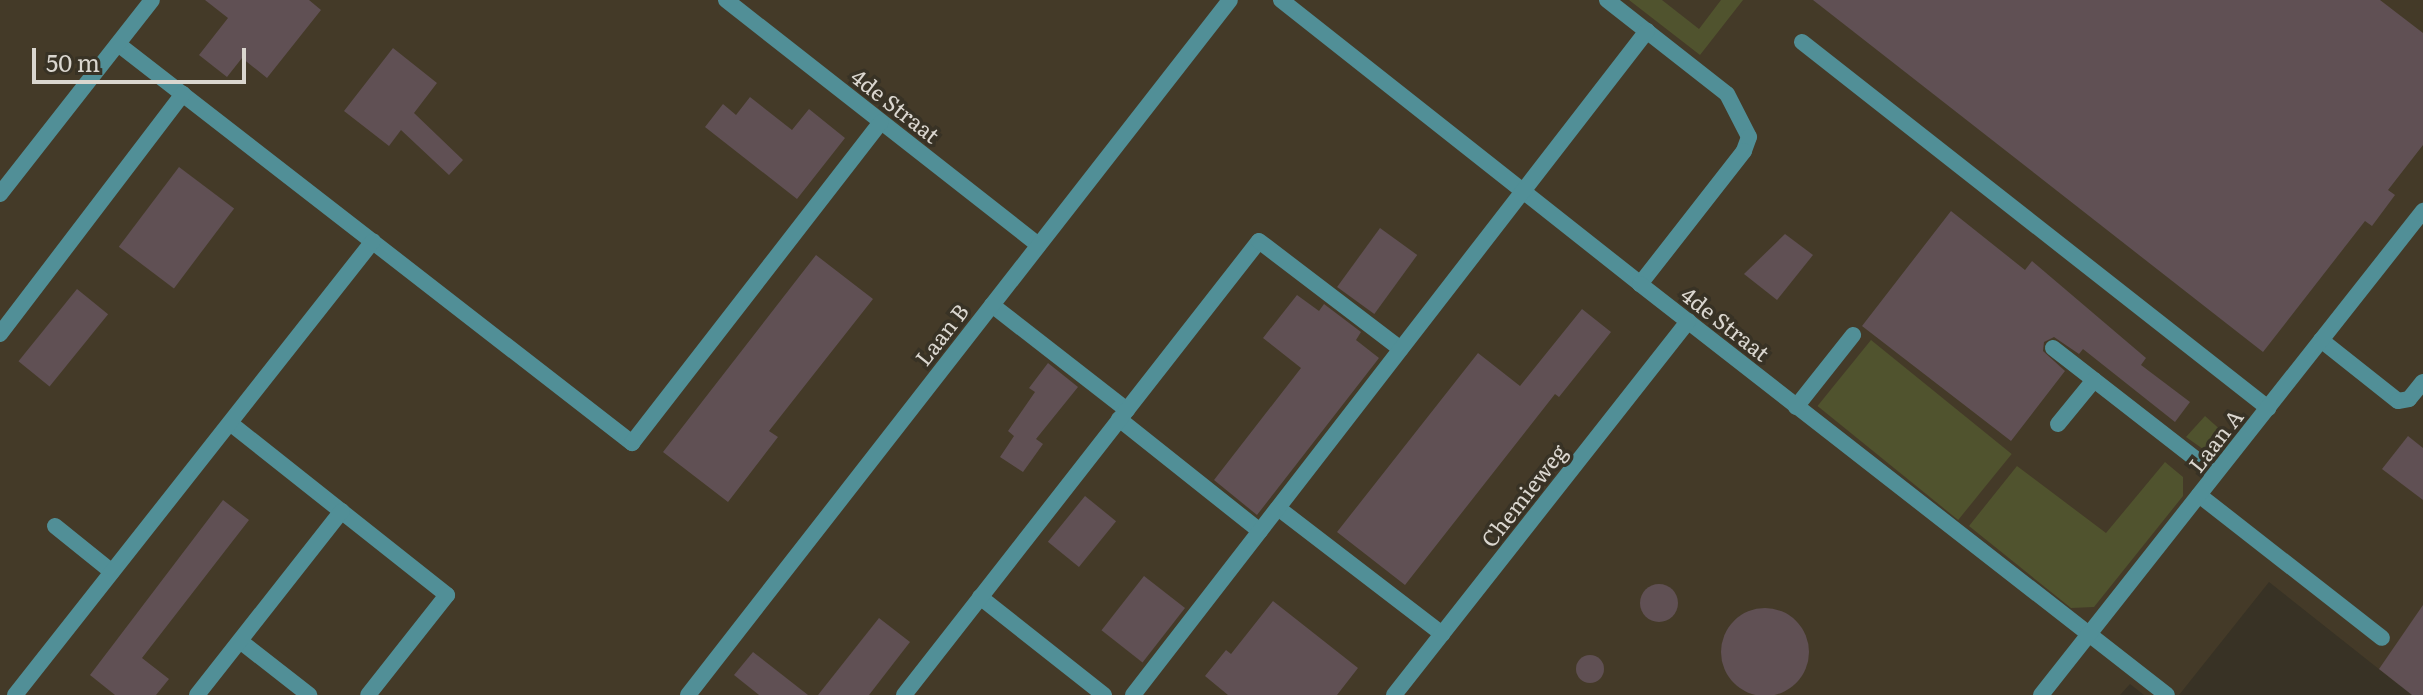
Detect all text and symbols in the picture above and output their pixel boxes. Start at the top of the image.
scale bar [36,32,250,82]
text: 50 m [46,44,100,79]
street label: 4de Straat [847,62,945,148]
street label: 4de Straat [1677,280,1775,366]
street label: Laan B [909,298,973,370]
street label: Laan A [2182,403,2248,477]
street label: Chemieweg [1475,438,1571,552]

